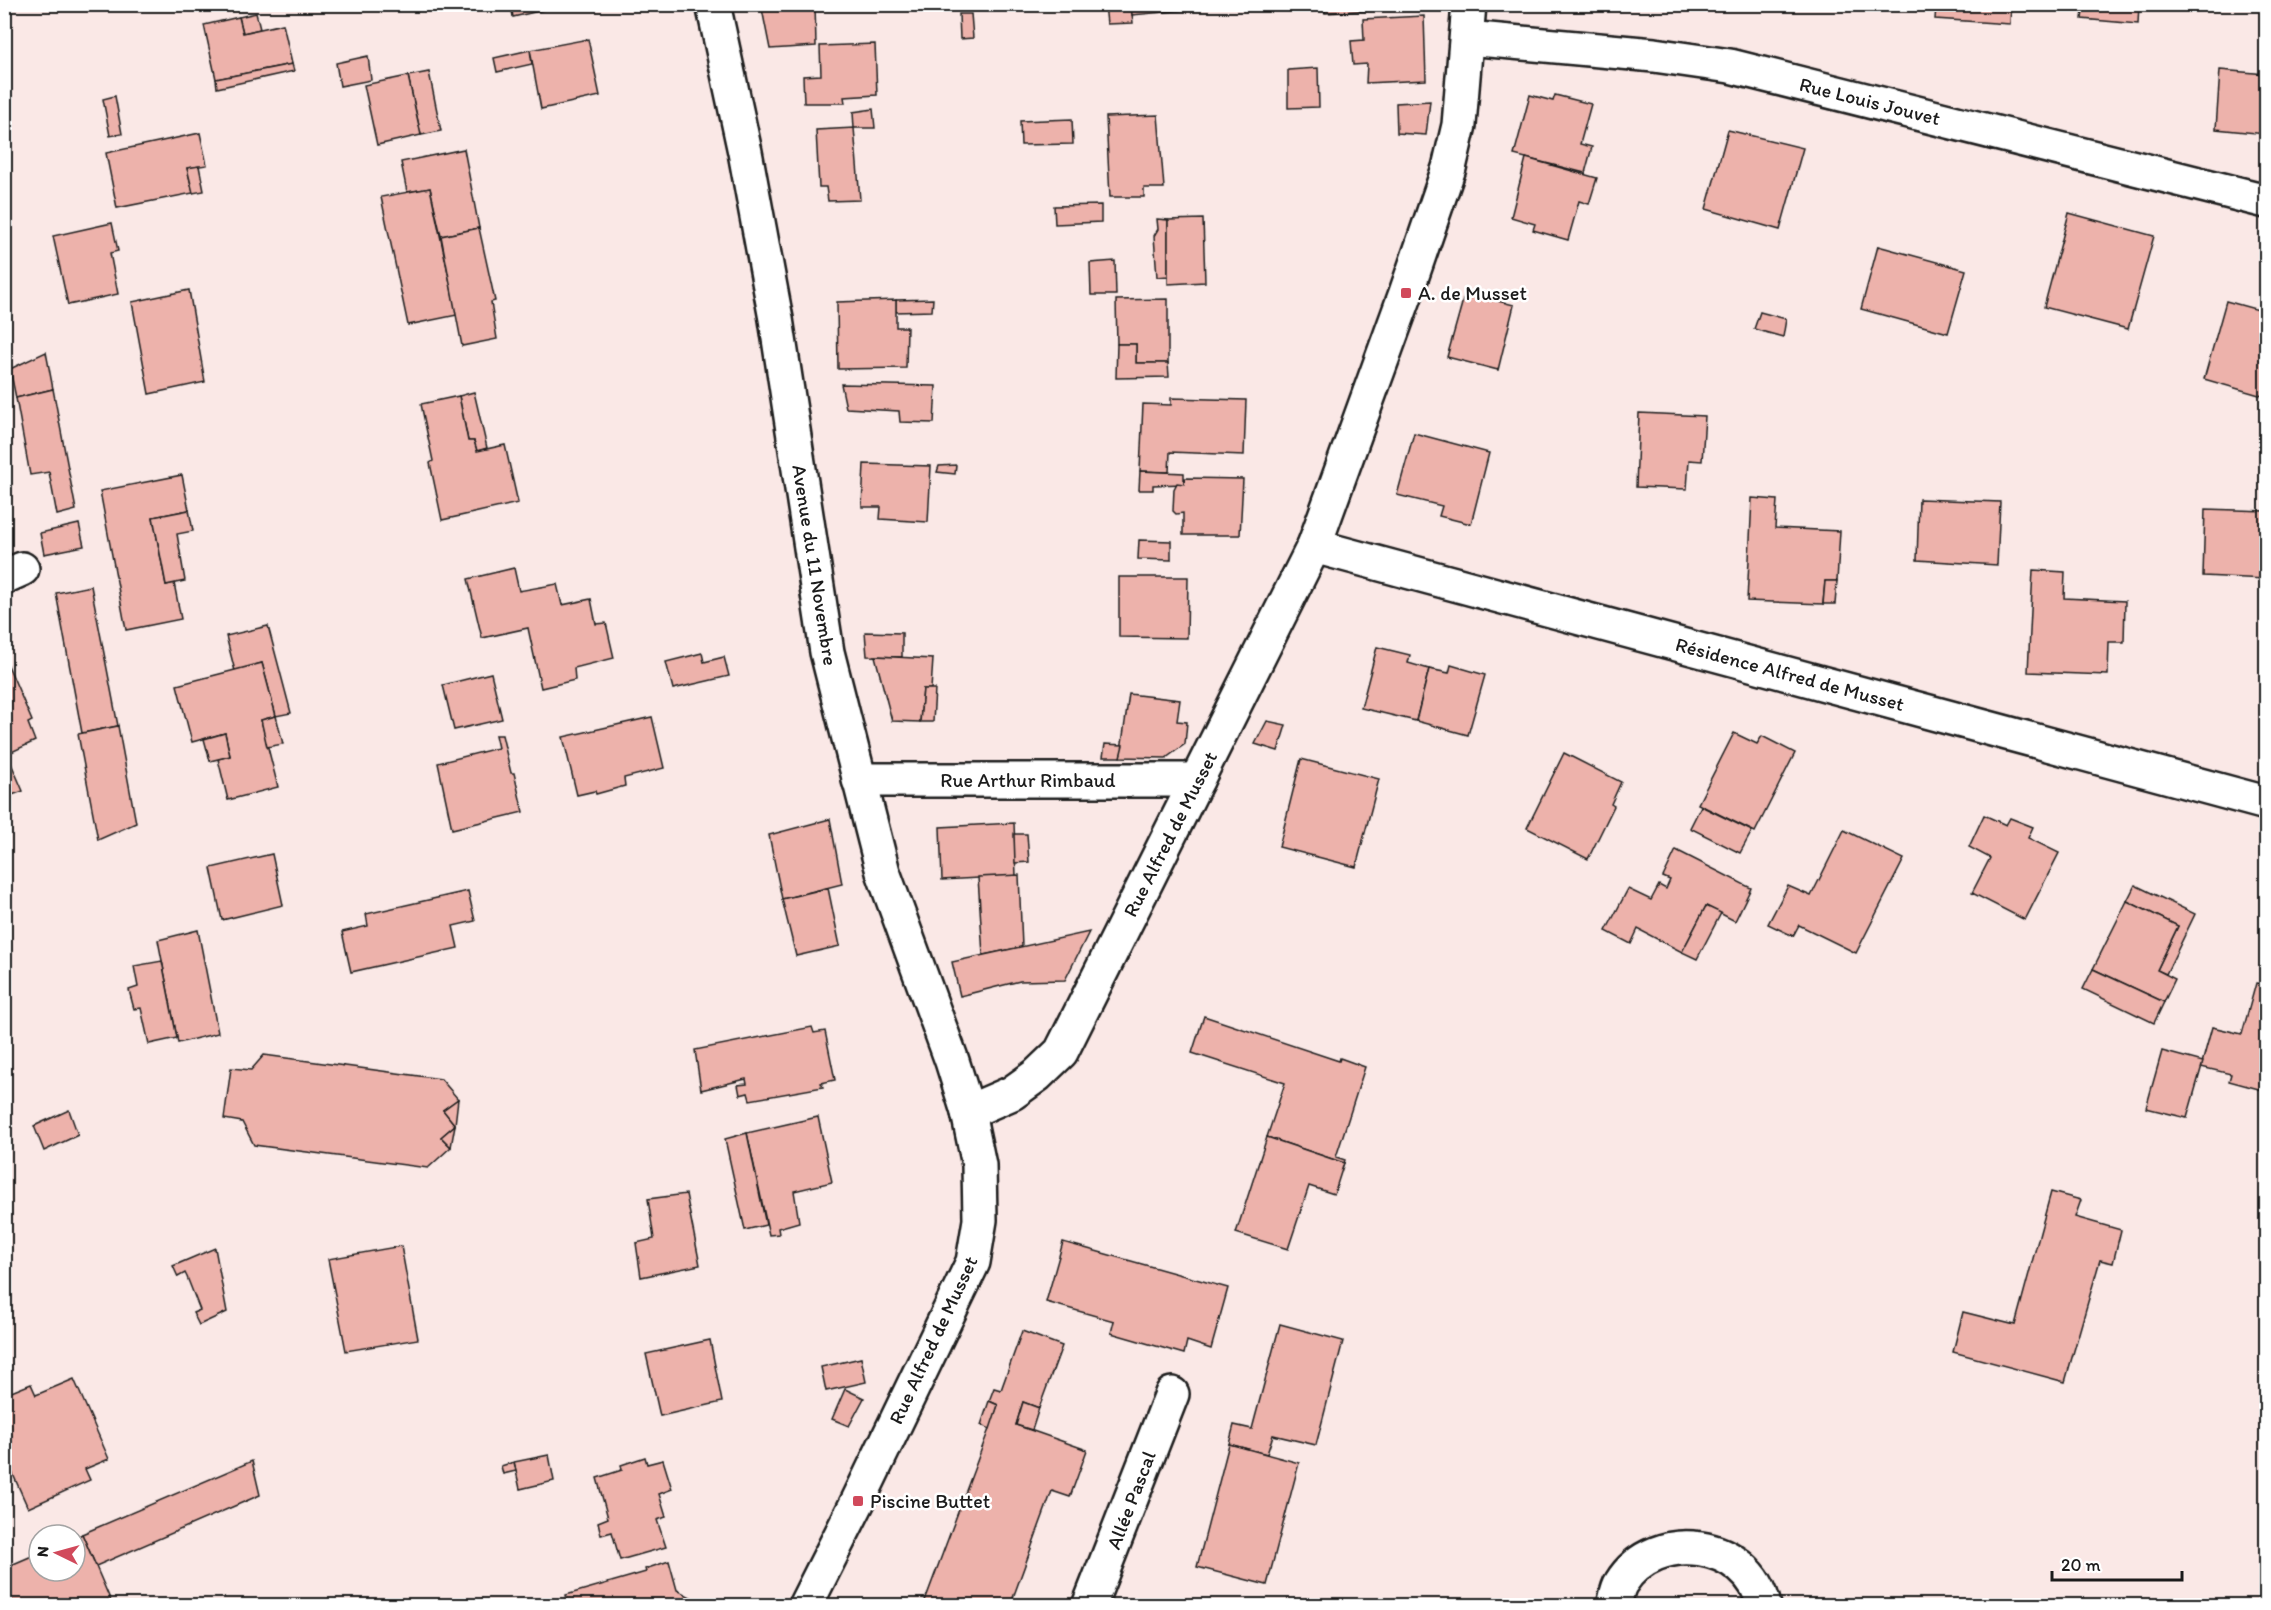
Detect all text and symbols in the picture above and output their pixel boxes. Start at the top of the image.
street label: Rue Louis Jouvet [1797,72,1943,130]
place label: A. de Musset [1418,281,1527,305]
marker: A. de Musset [1399,286,1413,300]
street label: Avenue du 11 Novembre [787,463,843,667]
street label: Résidence Alfred de Musset [1673,632,1907,716]
street label: Rue Alfred de Musset [1118,747,1222,921]
street label: Rue Arthur Rimbaud [940,768,1116,792]
street label: Rue Alfred de Musset [884,1252,983,1428]
street label: Allée Pascal [1101,1447,1161,1553]
place label: Piscine Buttet [870,1489,990,1513]
marker: Piscine Buttet [851,1494,865,1508]
north arrow [27,1523,87,1583]
scale bar [2052,1544,2182,1582]
text: N [33,1546,52,1558]
text: 20 m [2061,1554,2101,1576]

